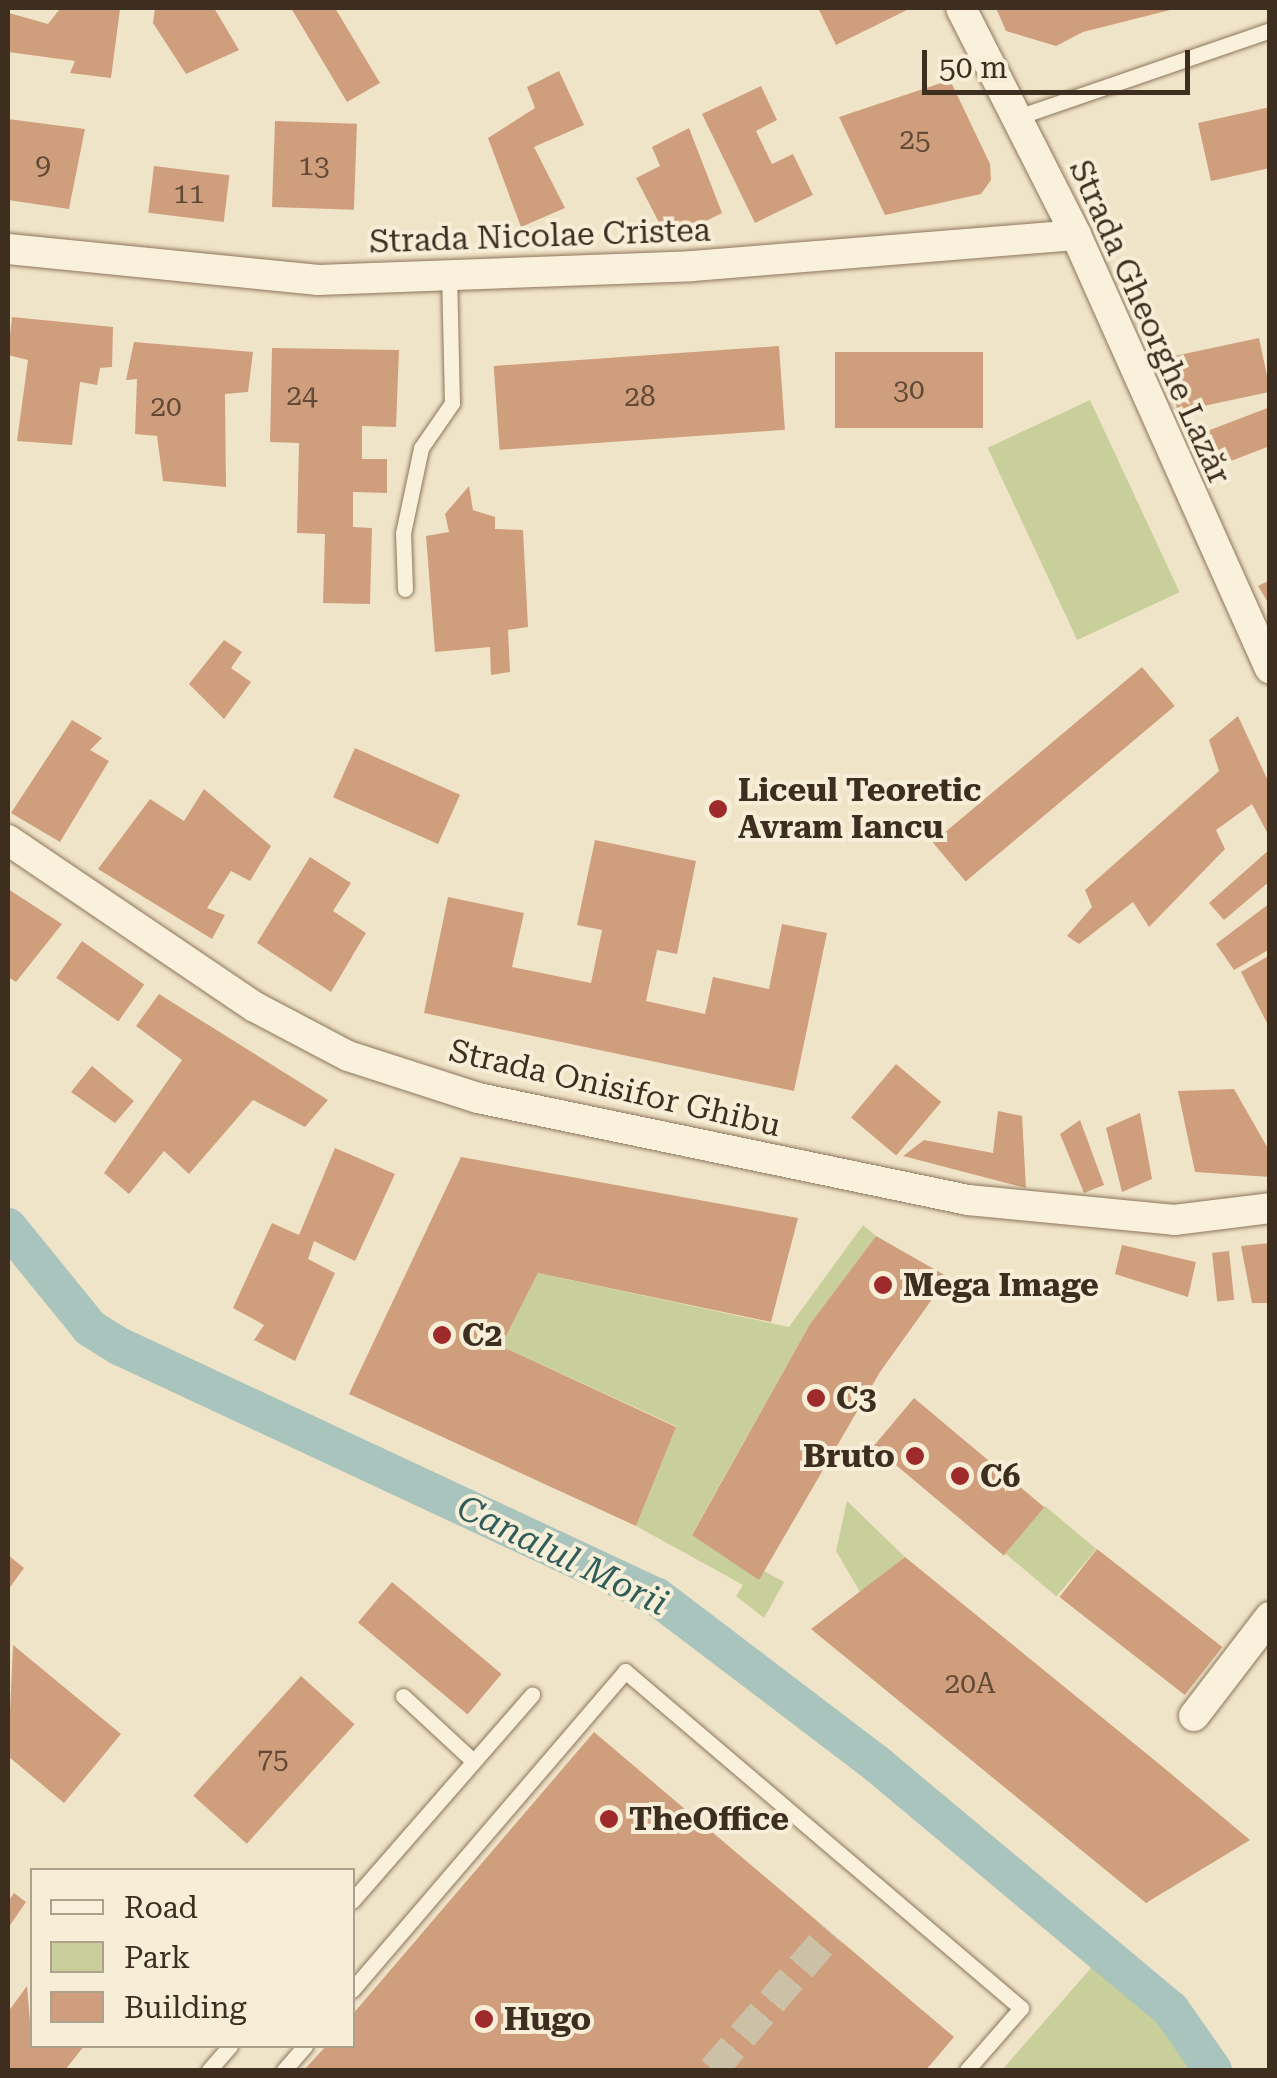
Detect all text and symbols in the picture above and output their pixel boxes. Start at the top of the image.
scale bar [927,30,1194,92]
text: 50 m [939,50,1008,85]
house number: 25 [899,123,931,157]
house number: 9 [35,148,51,182]
house number: 13 [298,149,330,183]
street label: Strada Gheorghe Lazăr [1061,154,1239,490]
house number: 11 [173,177,205,211]
street label: Strada Nicolae Cristea [369,211,711,261]
house number: 30 [893,373,925,407]
house number: 24 [286,379,318,413]
house number: 28 [624,380,656,414]
house number: 20 [150,390,182,424]
place label: Liceul Teoretic Avram Iancu [738,772,981,847]
marker: Liceul Teoretic Avram Iancu [707,798,729,820]
street label: Strada Onisifor Ghibu [446,1031,784,1145]
place label: Mega Image [903,1266,1099,1304]
marker: Mega Image [872,1274,894,1296]
place label: C2 [462,1316,502,1354]
marker: C2 [431,1324,453,1346]
place label: C3 [836,1379,876,1417]
marker: C3 [805,1387,827,1409]
place label: Bruto [803,1437,895,1475]
marker: Bruto [904,1445,926,1467]
place label: C6 [980,1457,1020,1495]
marker: C6 [949,1465,971,1487]
water label: Canalul Morii [450,1487,674,1625]
house number: 20A [945,1667,995,1701]
house number: 75 [257,1742,289,1776]
place label: TheOffice [629,1800,789,1838]
marker: TheOffice [598,1808,620,1830]
legend [30,1868,355,2048]
text: Road [124,1890,198,1925]
text: Park [124,1940,190,1975]
text: Building [124,1990,247,2025]
place label: Hugo [504,2000,591,2038]
marker: Hugo [473,2008,495,2030]

